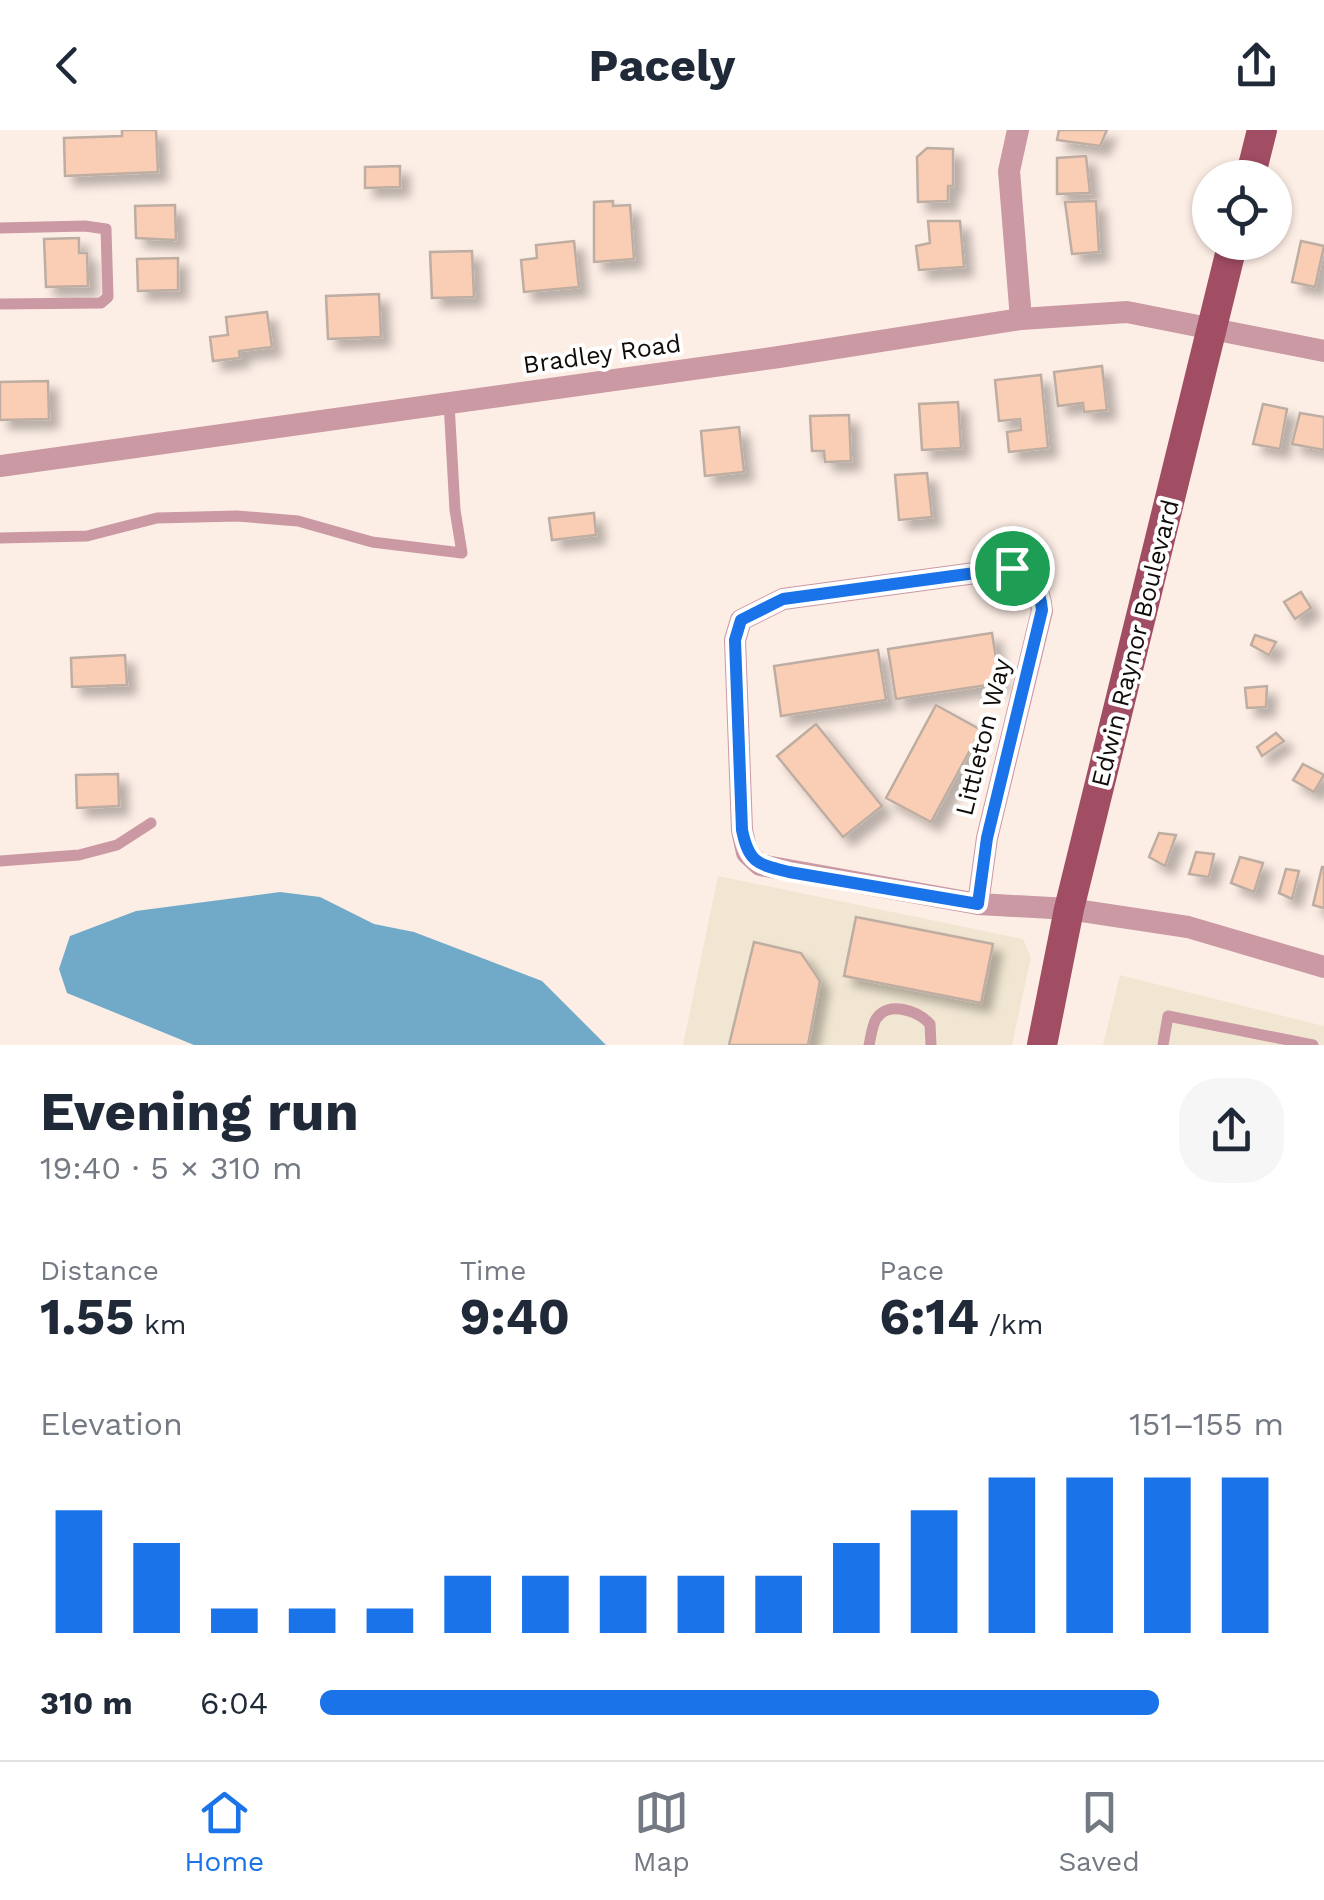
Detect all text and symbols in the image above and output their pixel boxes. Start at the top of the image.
icon: back [40,38,95,93]
icon: share [1229,38,1284,93]
text: Pacely [589,39,735,92]
map controls [1192,160,1292,260]
button: locate [1192,160,1292,260]
street label: Bradley Road [521,329,683,379]
street label: Edwin Raynor Boulevard [1085,496,1185,790]
pin [970,526,1055,611]
icon: arrive [985,541,1040,596]
street label: Littleton Way [949,655,1017,819]
button: share [1179,1078,1284,1183]
text: Evening run [40,1079,359,1143]
text: 19:40 · 5 × 310 m [40,1149,302,1187]
text: Distance [40,1254,159,1287]
text: Time [460,1254,526,1287]
text: Pace [879,1254,944,1287]
text: 1.55 [40,1287,134,1346]
text: 9:40 [460,1287,570,1346]
text: 6:14 [879,1287,979,1346]
text: km [134,1308,186,1341]
text: /km [979,1308,1043,1341]
text: Elevation [40,1405,183,1443]
text: 151–155 m [1129,1405,1284,1443]
text: 310 m [40,1684,133,1722]
text: 6:04 [200,1684,268,1722]
tab: Home [184,1785,264,1878]
tab: Map [633,1785,690,1878]
tab: Saved [1058,1785,1140,1878]

